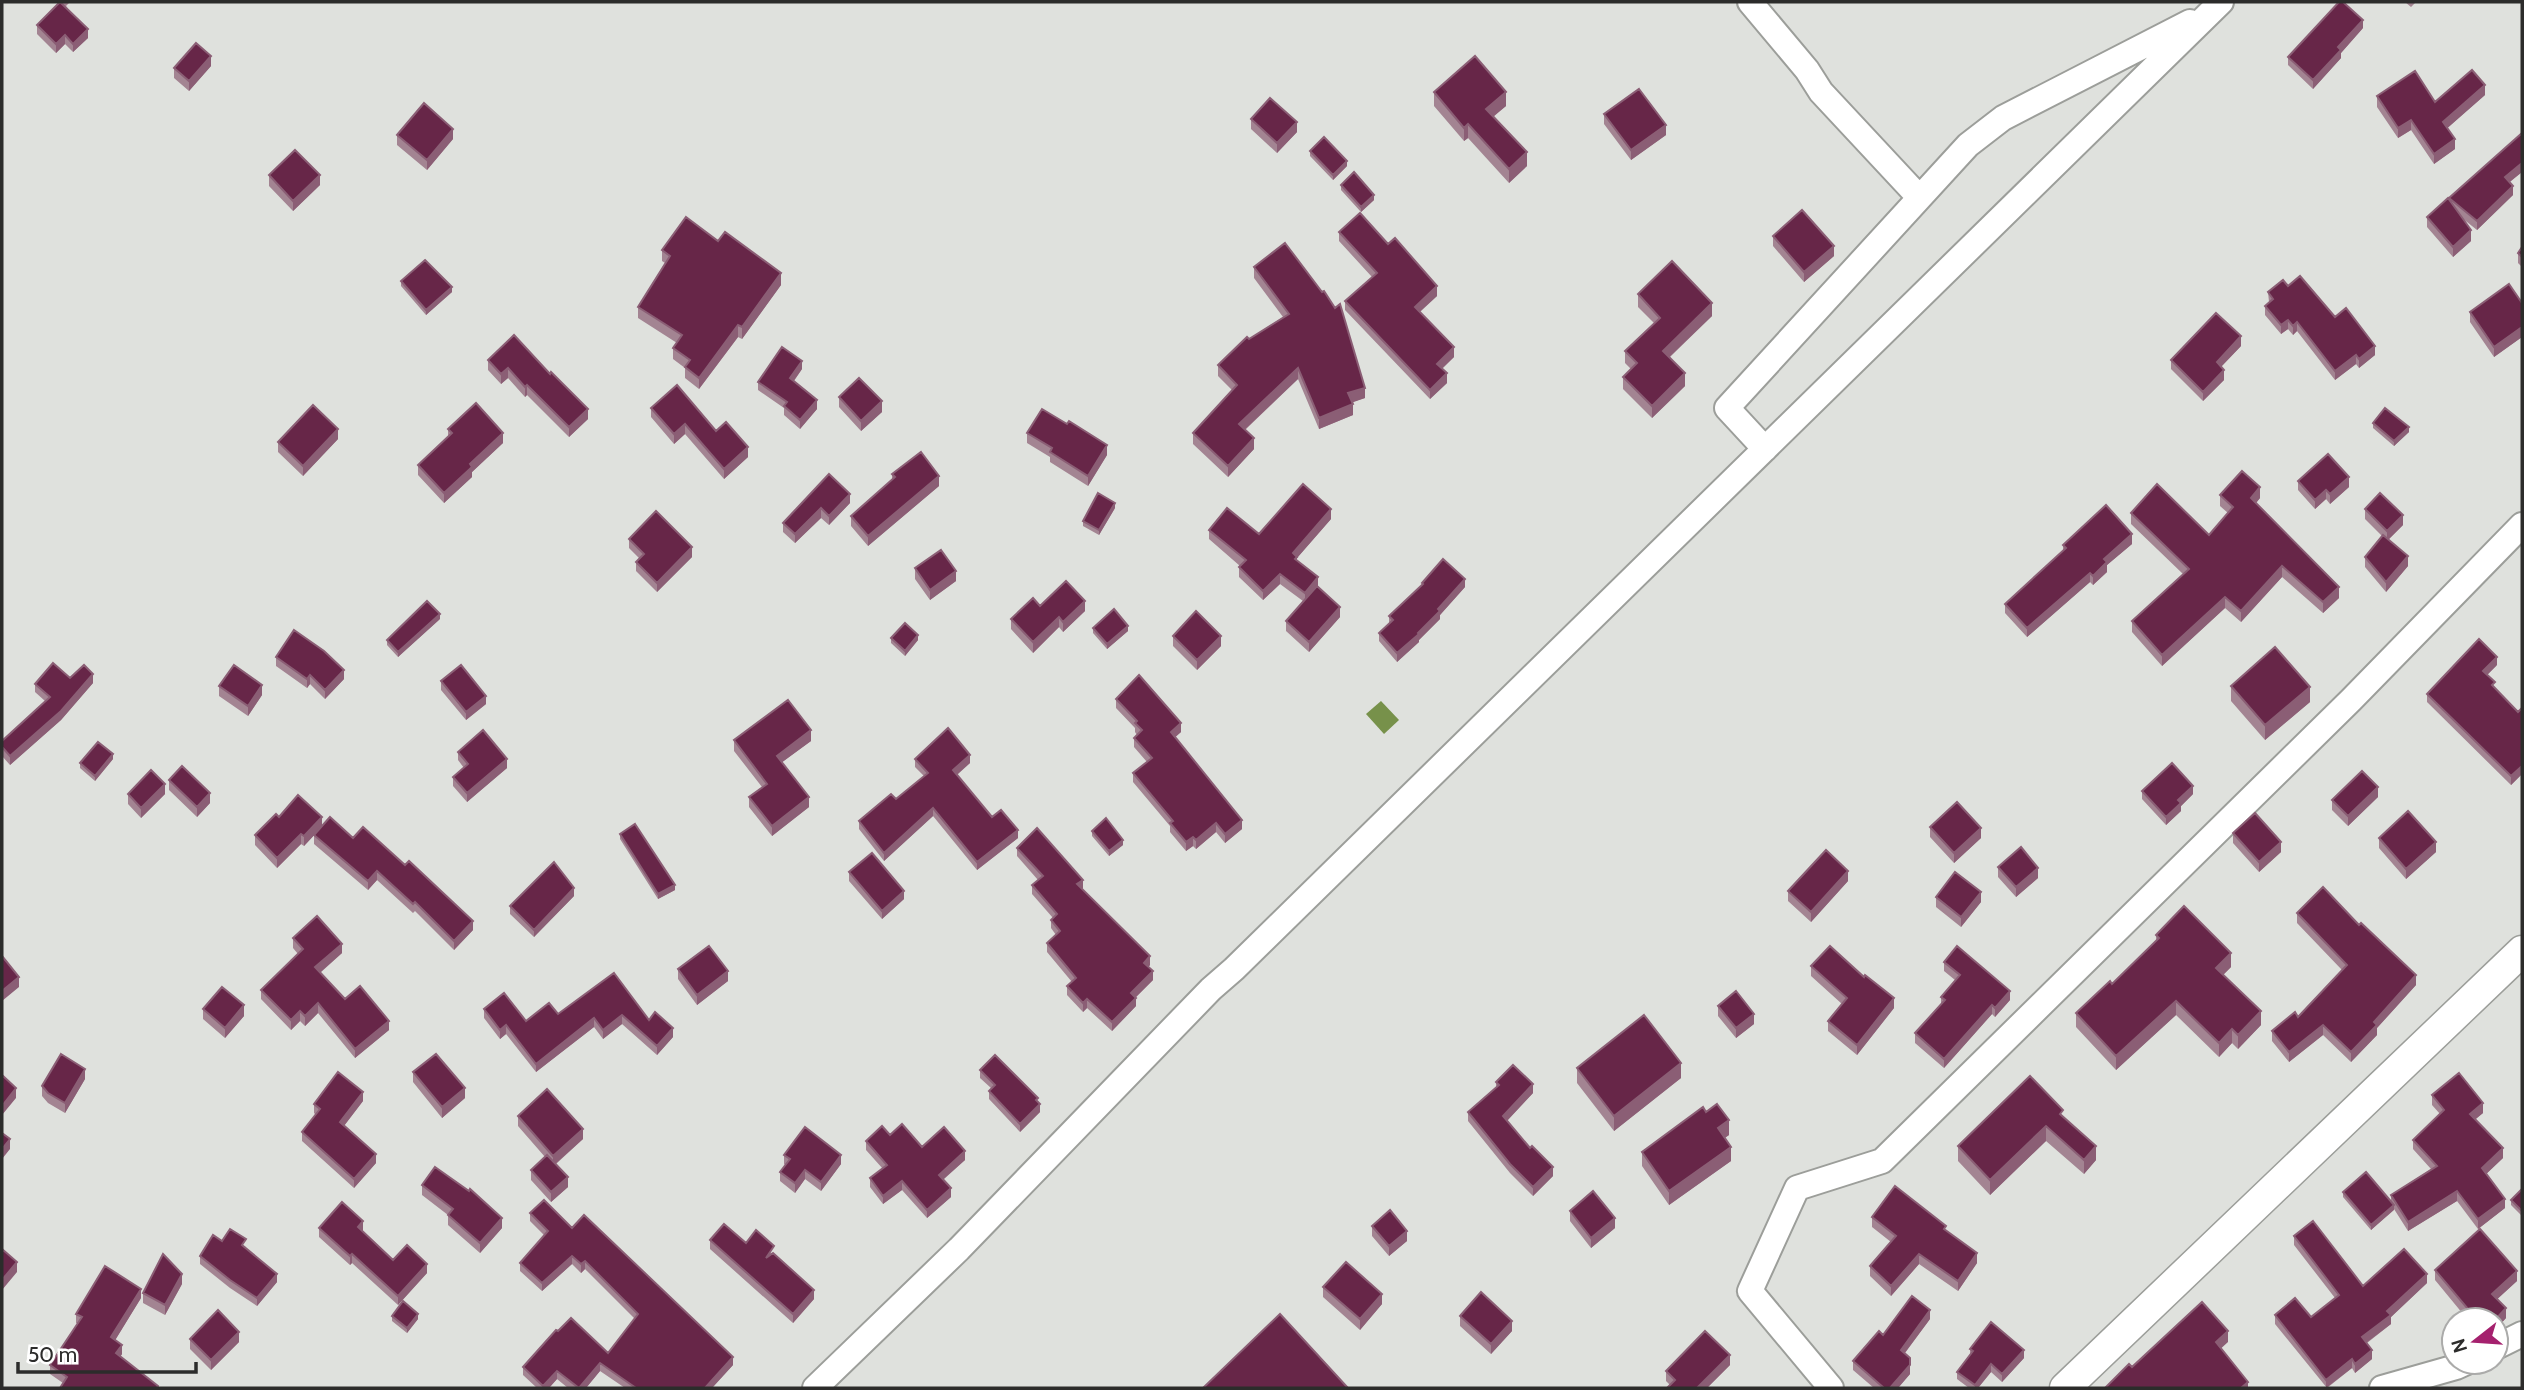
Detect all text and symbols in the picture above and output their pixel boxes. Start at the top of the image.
north arrow [2440,1306,2510,1376]
scale bar [18,1330,196,1374]
text: N [2446,1336,2472,1356]
text: 50 m [28,1342,77,1367]

